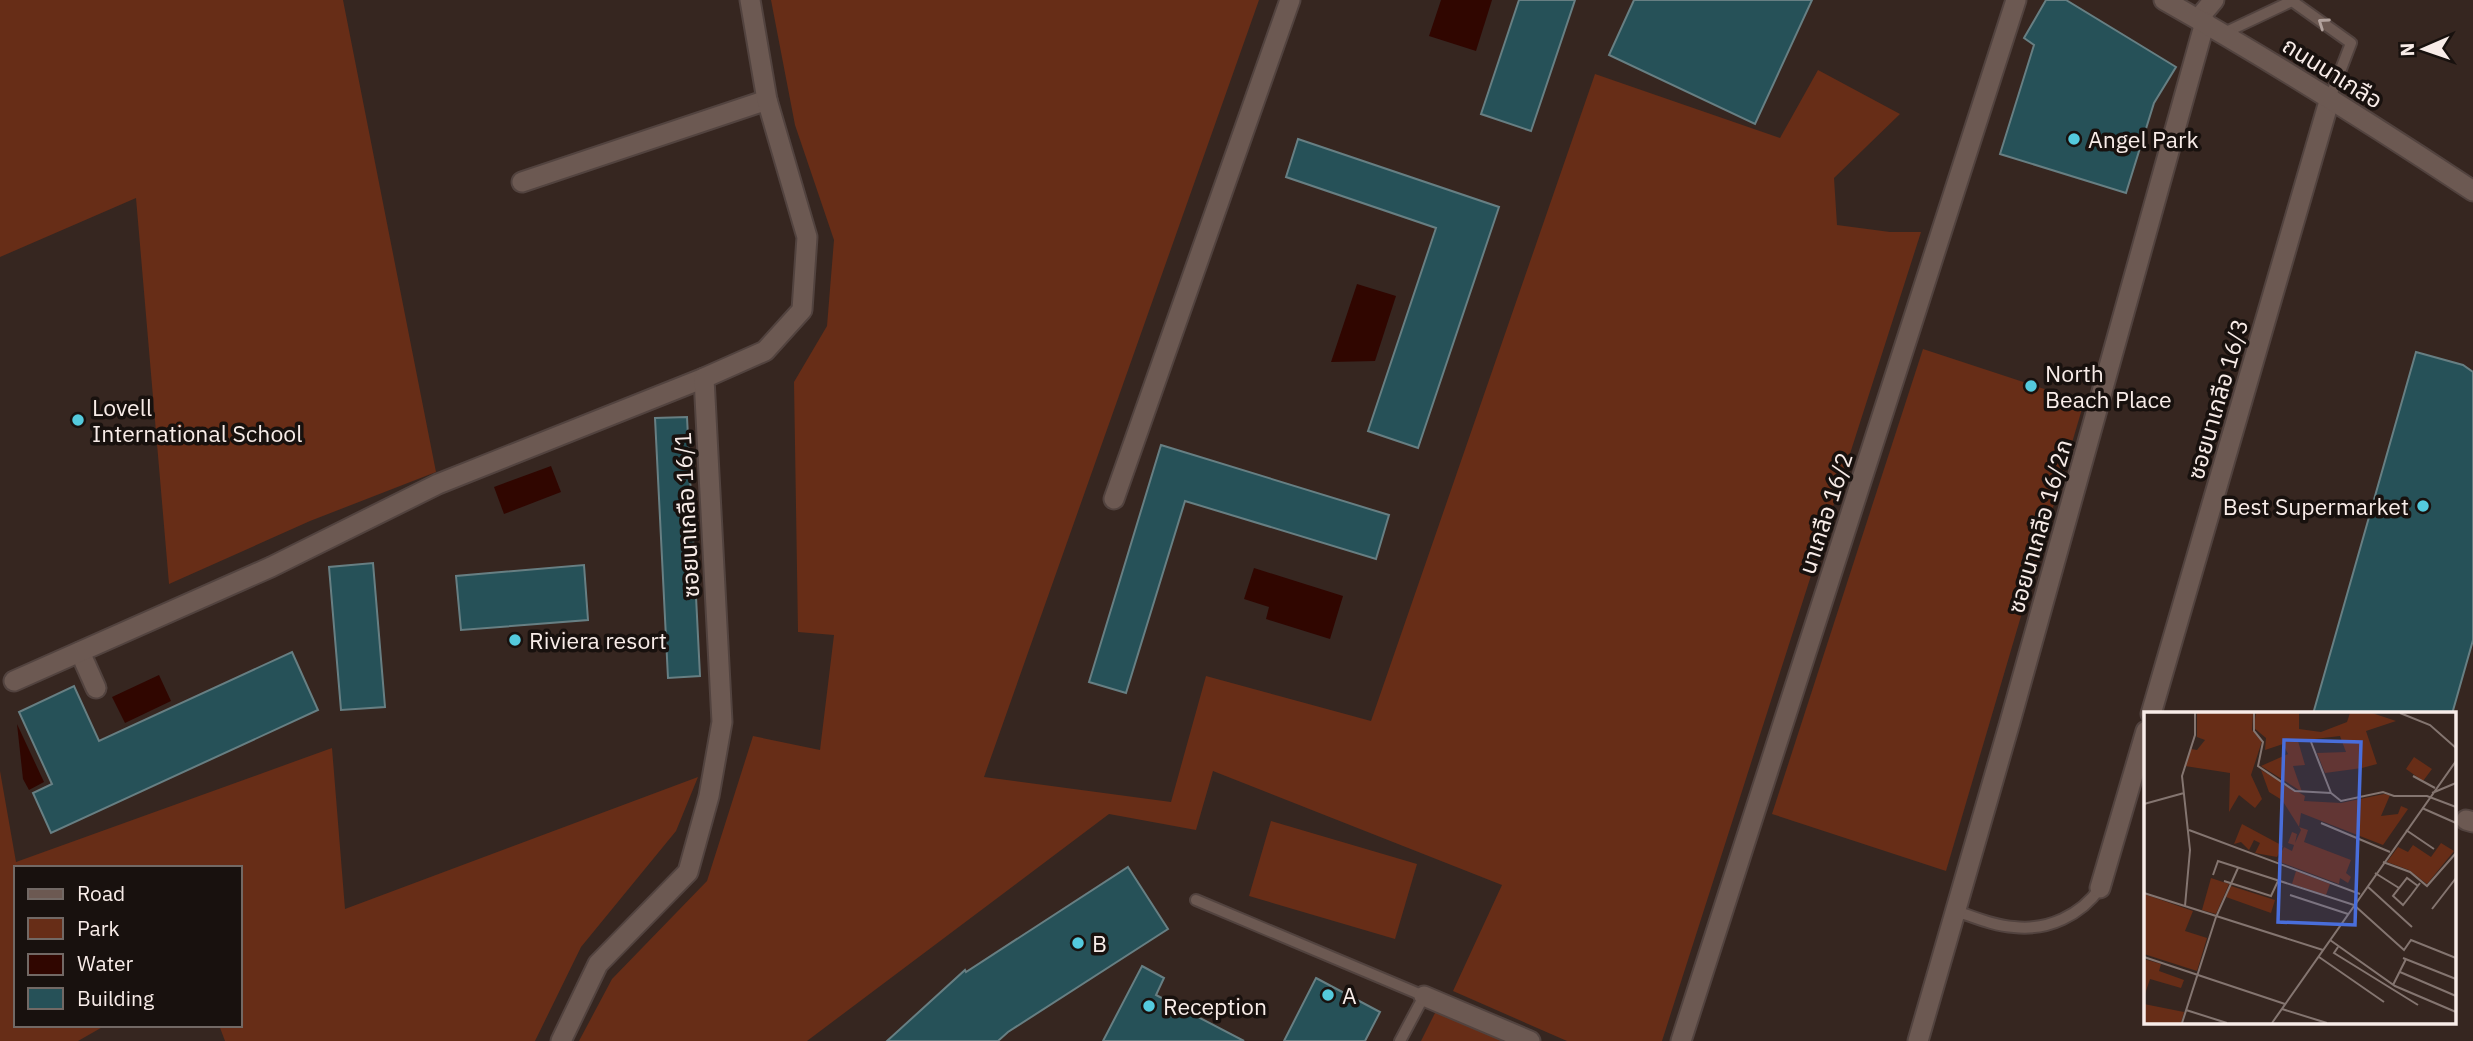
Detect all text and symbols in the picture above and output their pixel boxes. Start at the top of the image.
north arrow [2389,14,2459,84]
one-way arrow [2318,19,2330,31]
street label: ถนนนาเกลือ [2277,29,2389,115]
text: N [2395,42,2419,57]
place label: Angel Park [2088,124,2199,154]
marker: Angel Park [2066,131,2082,147]
street label: ซอยนาเกลือ 16/3 [2180,315,2254,483]
place label: North Beach Place [2045,358,2172,414]
marker: North Beach Place [2023,378,2039,394]
place label: Lovell International School [92,392,302,448]
marker: Lovell International School [70,412,86,428]
street label: ซอยนาเกลือ 16/1 [667,432,705,598]
street label: ซอยนาเกลือ 16/2ก [2000,436,2078,616]
street label: นาเกลือ 16/2 [1791,448,1859,578]
place label: Best Supermarket [2223,491,2409,521]
marker: Best Supermarket [2415,498,2431,514]
place label: Riviera resort [529,625,667,655]
marker: Riviera resort [507,632,523,648]
inset map [2144,712,2456,1024]
legend [14,866,242,1027]
text: Road [77,879,125,907]
text: Park [77,914,120,942]
place label: B [1092,928,1107,958]
marker: B [1070,935,1086,951]
text: Water [77,949,134,977]
place label: A [1342,980,1357,1010]
text: Building [77,984,154,1012]
marker: A [1320,987,1336,1003]
place label: Reception [1163,991,1267,1021]
marker: Reception [1141,998,1157,1014]

